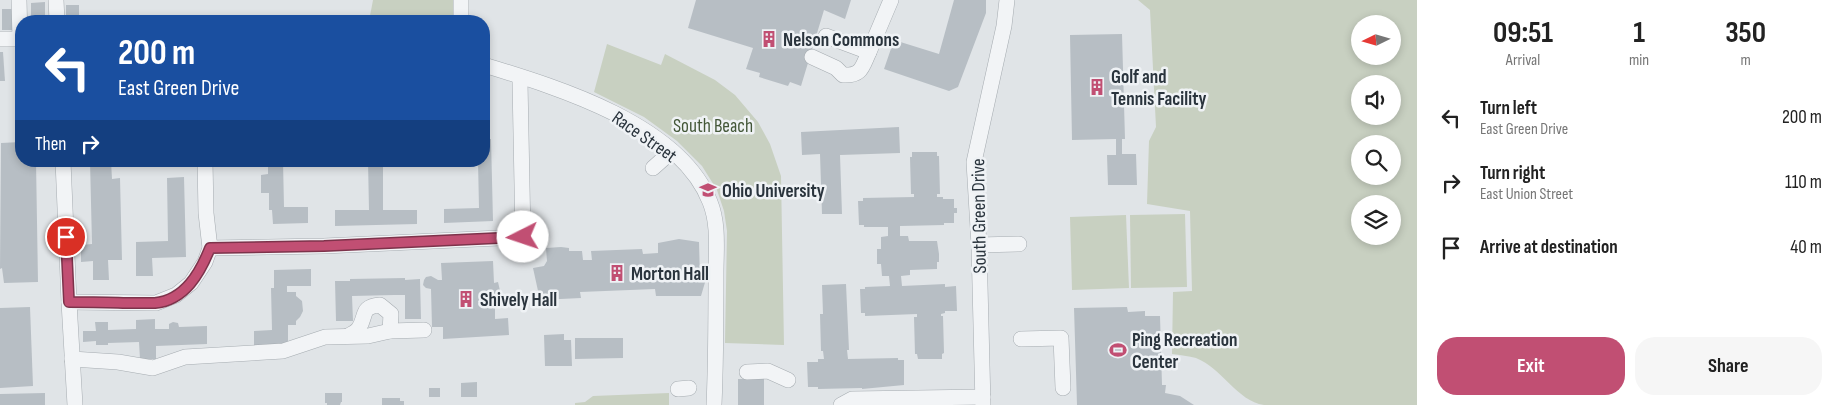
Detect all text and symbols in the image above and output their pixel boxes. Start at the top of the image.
north arrow [1351,15,1401,65]
map controls [1351,15,1401,245]
text: 09:51 [1493,15,1553,51]
text: 1 [1633,15,1645,51]
text: 350 [1725,15,1766,51]
building icon: Nelson Commons [759,29,779,49]
place label: Nelson Commons [783,29,899,52]
text: 200 m [118,32,195,75]
icon: left [35,35,100,100]
text: Arrival [1506,51,1540,70]
text: min [1629,51,1649,70]
text: m [1740,51,1751,70]
place label: Golf and Tennis Facility [1111,66,1207,111]
text: East Green Drive [118,75,239,102]
button: sound [1351,75,1401,125]
building icon: Golf and Tennis Facility [1087,77,1107,97]
text: Turn left [1480,97,1537,120]
icon: left [1437,104,1465,132]
text: 200 m [1782,106,1822,129]
street label: Race Street [607,107,681,168]
park label: South Beach [673,115,753,138]
text: East Green Drive [1480,120,1568,139]
icon: right [76,130,104,158]
text: Then [35,133,66,156]
button: search [1351,135,1401,185]
street label: South Green Drive [967,158,992,274]
text: Turn right [1480,162,1545,185]
icon: right [1437,169,1465,197]
text: 110 m [1785,171,1822,194]
school or university icon: Ohio University [698,180,718,200]
place label: Ohio University [722,180,825,203]
text: East Union Street [1480,185,1573,204]
button: layers [1351,195,1401,245]
position arrow [496,210,548,262]
pin [45,216,87,258]
icon: arrive [52,223,80,251]
icon: arrive [1437,234,1465,262]
text: Arrive at destination [1480,236,1618,259]
text: 40 m [1790,236,1822,259]
building icon: Morton Hall [607,263,627,283]
place label: Morton Hall [631,263,709,286]
building icon: Shively Hall [456,289,476,309]
place label: Shively Hall [480,289,557,312]
place label: Ping Recreation Center [1132,329,1237,374]
button: Exit [1437,337,1625,395]
button: Share [1635,337,1822,395]
sports icon: Ping Recreation Center [1108,340,1128,360]

